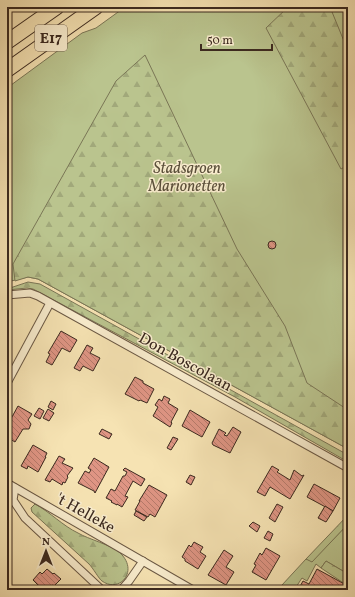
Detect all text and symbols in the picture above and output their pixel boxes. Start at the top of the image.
road number: E17 [35,25,67,51]
scale bar [201,26,272,52]
text: 50 m [207,33,233,49]
park label: Stadsgroen Marionetten [147,158,226,198]
street label: Don Boscolaan [134,328,236,398]
street label: 't Helleke [51,488,119,539]
north arrow [26,531,66,571]
text: N [42,535,50,550]

